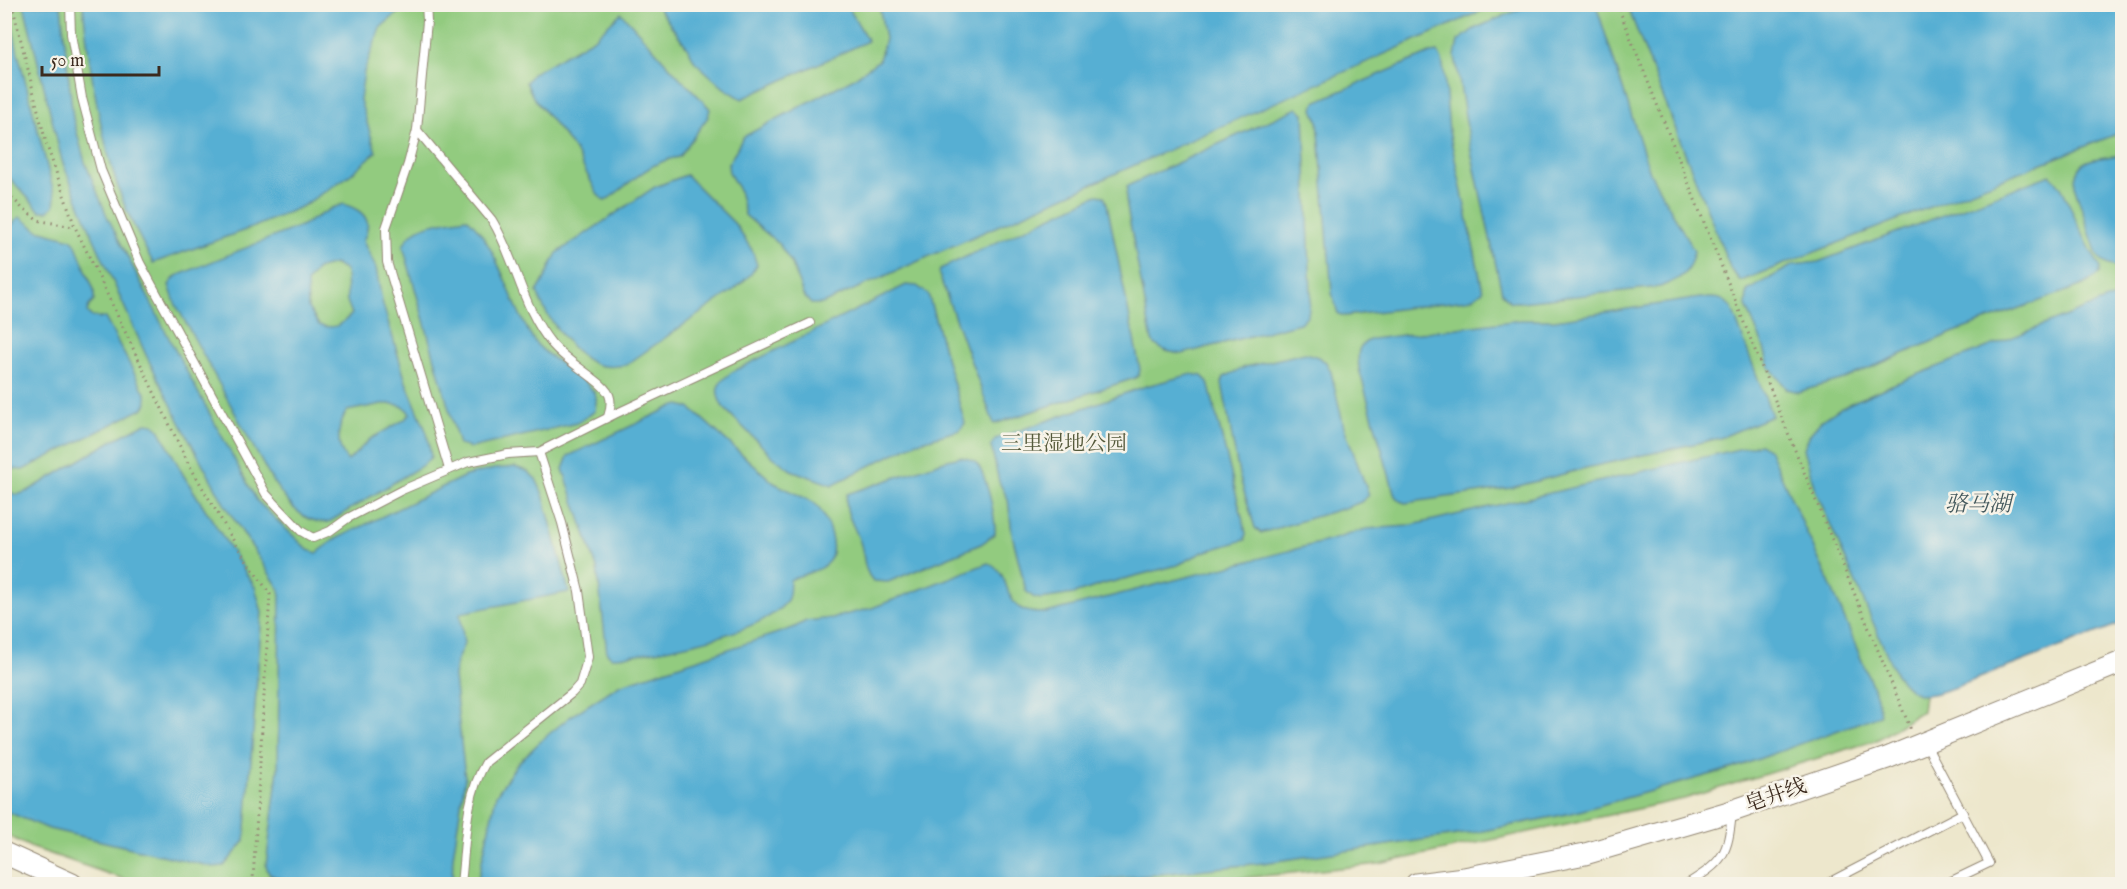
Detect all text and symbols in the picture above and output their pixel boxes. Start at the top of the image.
scale bar [42,39,159,77]
text: 50 m [51,50,84,73]
park label: 三里湿地公园 [1001,431,1127,458]
water label: 骆马湖 [1945,491,2015,519]
street label: 皂井线 [1742,773,1810,819]

